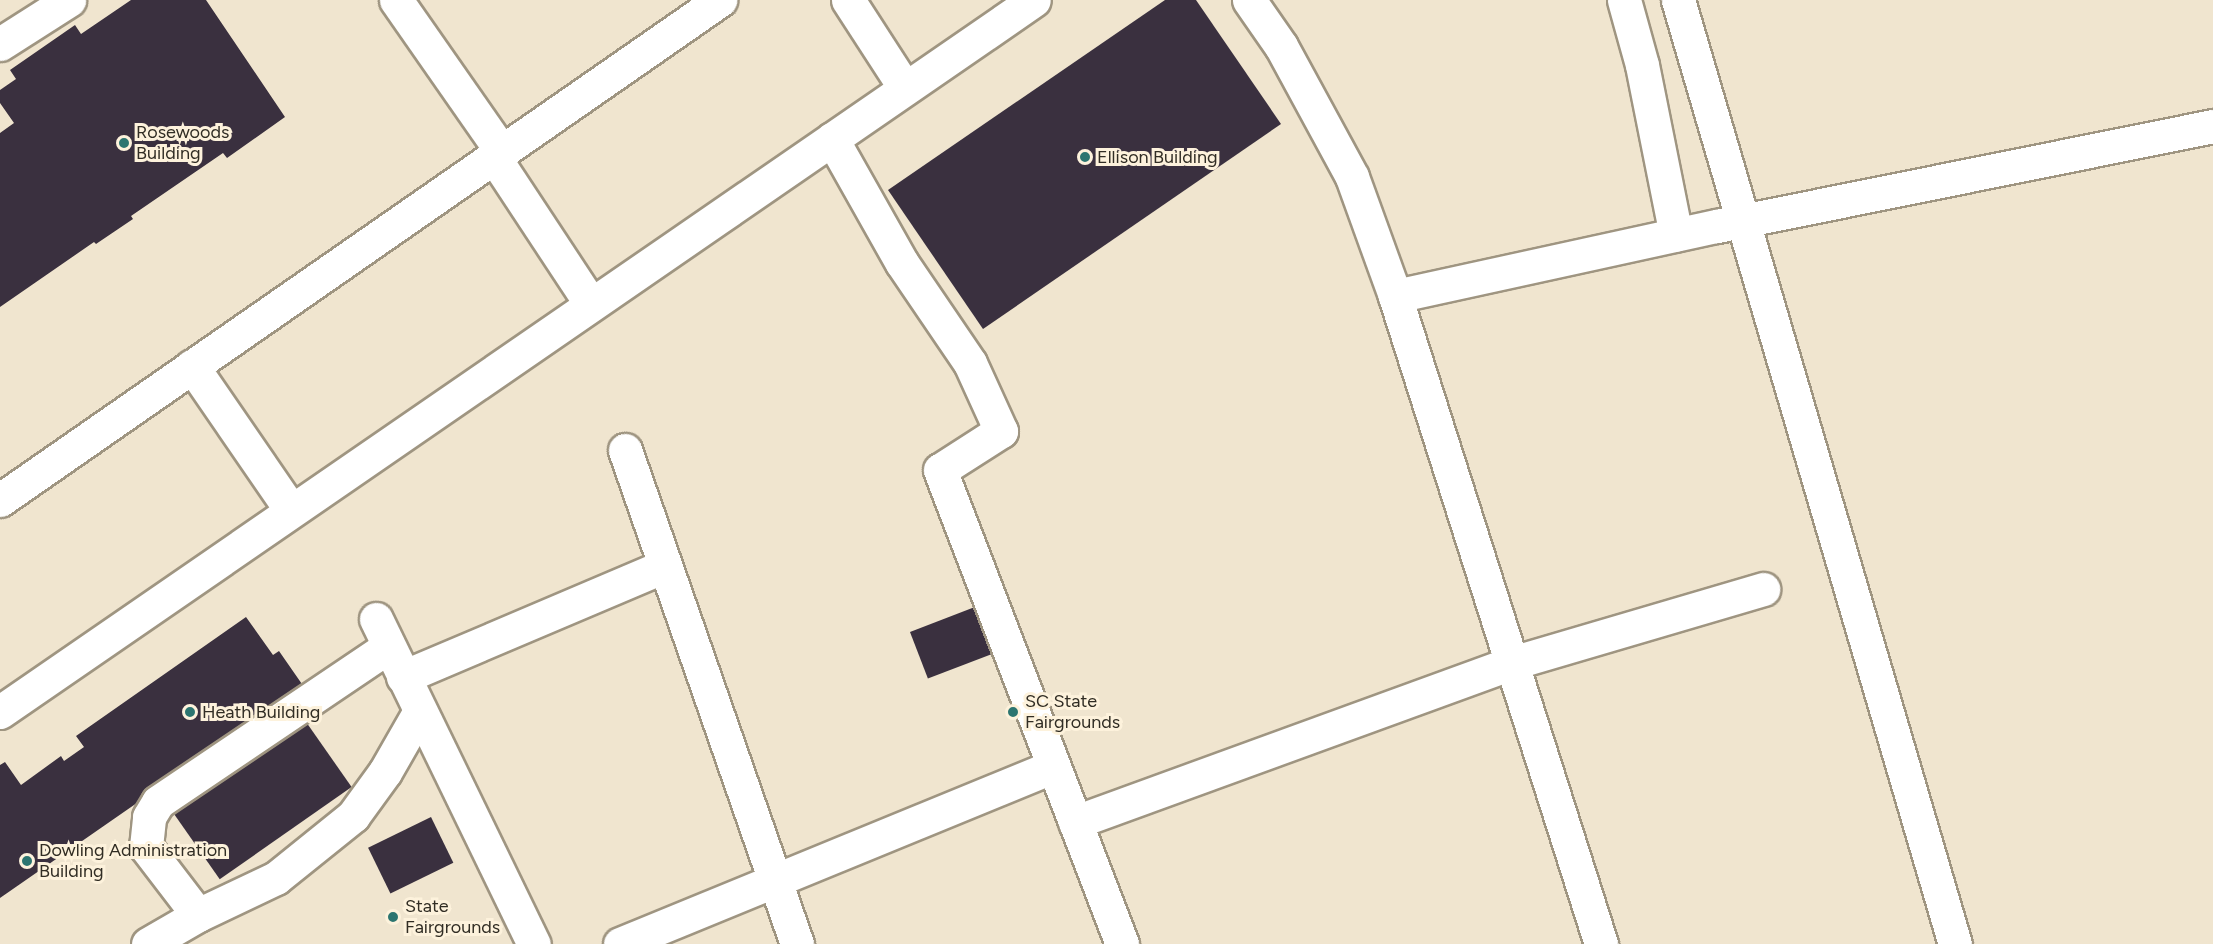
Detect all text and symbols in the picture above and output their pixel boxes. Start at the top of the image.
place label: Rosewoods Building [136,122,229,164]
marker: Rosewoods Building [117,136,131,150]
place label: Ellison Building [1097,146,1218,168]
marker: Ellison Building [1078,150,1092,164]
place label: SC State Fairgrounds [1025,691,1120,734]
place label: Heath Building [202,701,320,723]
marker: Heath Building [183,705,197,719]
marker: SC State Fairgrounds [1006,705,1020,719]
place label: Dowling Administration Building [39,840,227,882]
marker: Dowling Administration Building [20,854,34,868]
place label: State Fairgrounds [405,896,500,938]
marker: State Fairgrounds [386,910,400,924]

